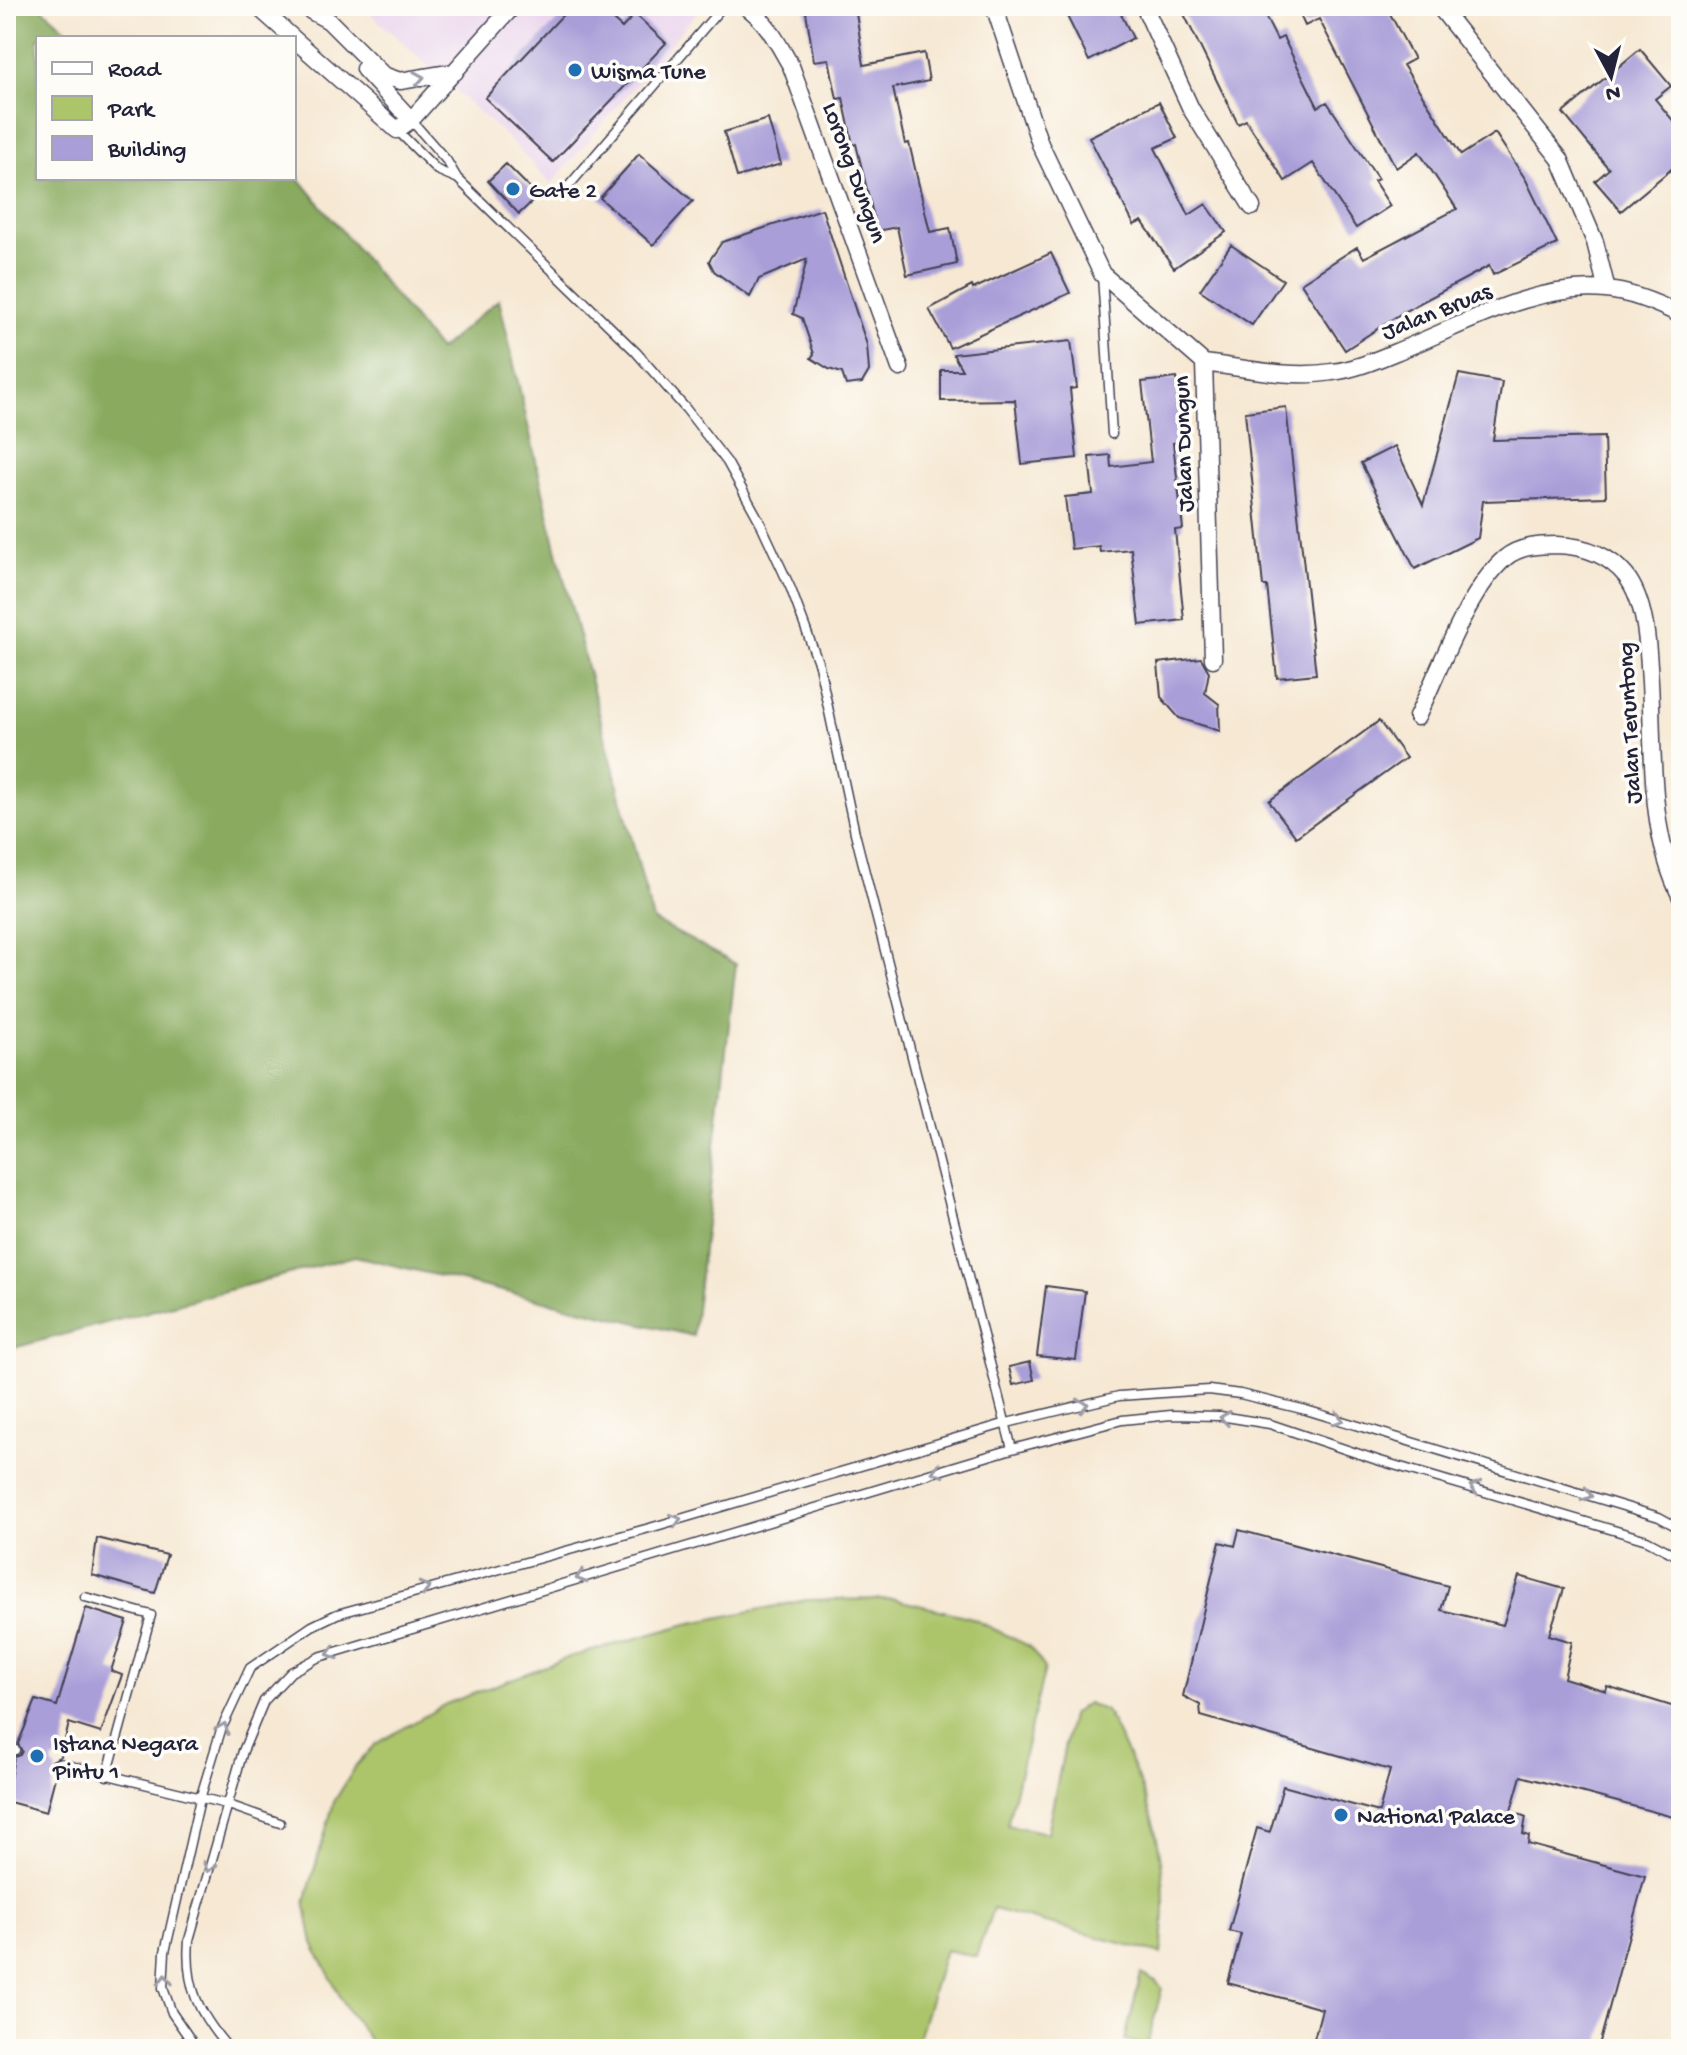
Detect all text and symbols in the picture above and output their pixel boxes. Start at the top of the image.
legend [36,36,296,180]
north arrow [1571,36,1651,116]
text: Road [108,57,162,86]
place label: Wisma Tune [591,59,706,88]
marker: Wisma Tune [566,61,584,79]
one-way arrow [412,70,426,87]
text: N [1604,78,1622,106]
text: Park [107,97,156,126]
street label: Lorong Dungun [814,99,892,248]
text: Building [107,137,186,166]
place label: Gate 2 [529,178,597,207]
marker: Gate 2 [504,180,522,198]
street label: Jalan Bruas [1378,278,1498,348]
street label: Jalan Dungun [1169,375,1202,513]
street label: Jalan Teruntong [1613,641,1650,804]
one-way arrow [1076,1397,1089,1414]
one-way arrow [1218,1409,1231,1426]
one-way arrow [1331,1410,1345,1426]
one-way arrow [931,1462,945,1478]
one-way arrow [1469,1480,1483,1496]
one-way arrow [1580,1486,1593,1502]
one-way arrow [668,1513,682,1529]
one-way arrow [574,1568,588,1584]
one-way arrow [417,1581,431,1597]
one-way arrow [326,1644,340,1660]
one-way arrow [213,1722,230,1736]
place label: Istana Negara Pintu 1 [52,1731,199,1788]
marker: Istana Negara Pintu 1 [28,1747,46,1765]
place label: National Palace [1357,1804,1515,1833]
marker: National Palace [1332,1806,1350,1824]
one-way arrow [202,1859,218,1873]
one-way arrow [156,1973,173,1986]

